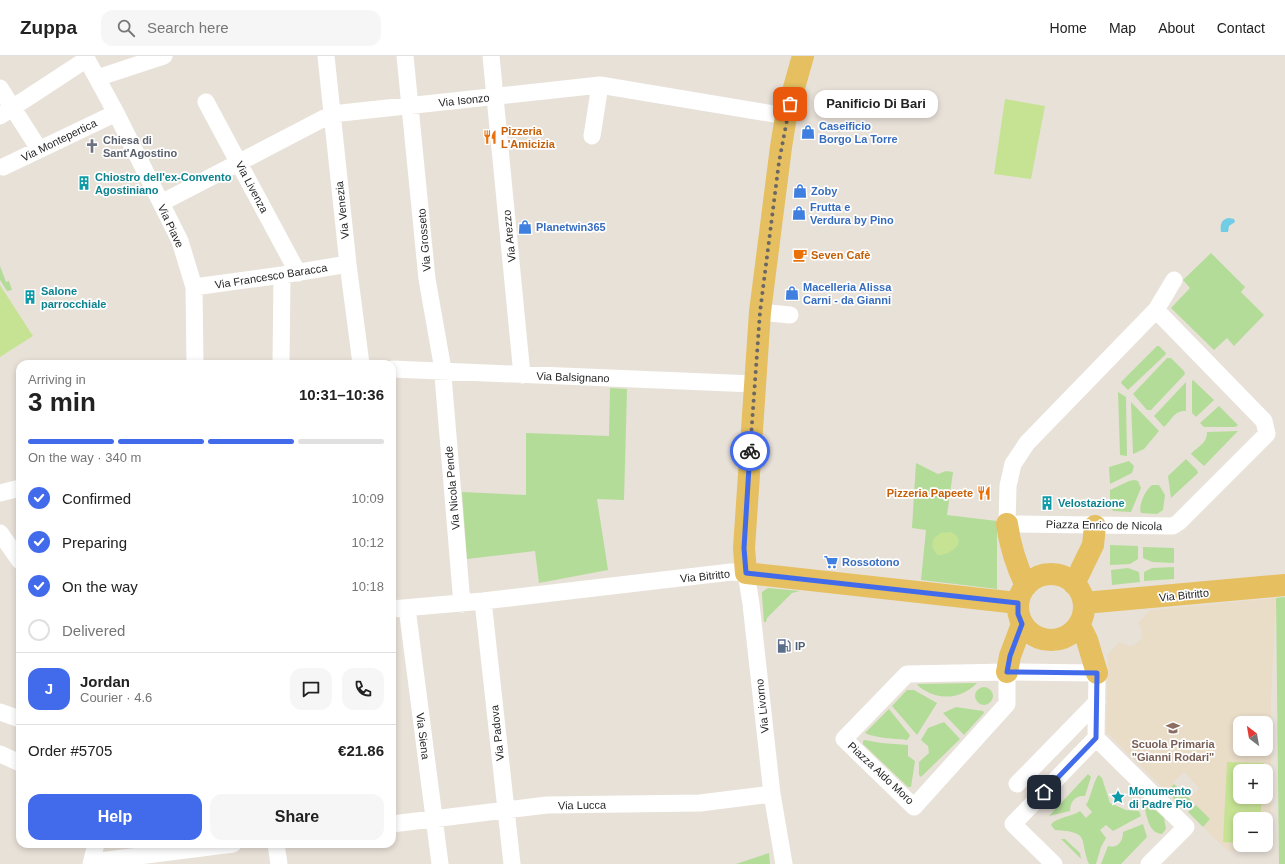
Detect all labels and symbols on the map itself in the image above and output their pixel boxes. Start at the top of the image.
pin [773,87,807,121]
callout: Panificio Di Bari [814,90,938,118]
street label: Via Isonzo [438,91,490,109]
street label: Via Montepertica [19,116,99,163]
place label: Caseificio Borgo La Torre [819,120,898,145]
shop icon: Caseificio Borgo La Torre [800,124,816,140]
place label: Pizzeria L'Amicizia [501,125,556,150]
restaurant icon: Pizzeria L'Amicizia [482,129,498,145]
place label: Chiesa di Sant'Agostino [103,134,177,159]
church icon: Chiesa di Sant'Agostino [84,138,100,154]
street label: Via Livenza [233,159,271,216]
place label: Chiostro dell'ex-Convento Agostiniano [95,171,232,196]
building icon: Chiostro dell'ex-Convento Agostiniano [76,175,92,191]
street label: Via Venezia [333,180,351,239]
shop icon: Zoby [792,183,808,199]
place label: Zoby [811,185,838,197]
place label: Frutta e Verdura by Pino [810,201,894,226]
street label: Via Piave [156,202,186,250]
shop icon: Frutta e Verdura by Pino [791,205,807,221]
street label: Via Grosseto [415,208,433,272]
street label: Via Arezzo [500,209,518,263]
shop icon: Planetwin365 [517,219,533,235]
place label: Planetwin365 [536,221,606,233]
cafe icon: Seven Cafè [792,247,808,263]
place label: Seven Cafè [811,249,870,261]
street label: Via Francesco Baracca [214,261,329,291]
place label: Macelleria Alissa Carni - da Gianni [803,281,892,306]
place label: Salone parrocchiale [41,285,106,310]
shop icon: Macelleria Alissa Carni - da Gianni [784,285,800,301]
building icon: Salone parrocchiale [22,289,38,305]
street label: Via Balsignano [536,370,610,384]
courier [730,431,770,471]
street label: Via Nicola Pende [442,446,462,530]
restaurant icon: Pizzeria Papeete [976,485,992,501]
place label: Pizzeria Papeete [887,487,973,499]
building icon: Velostazione [1039,495,1055,511]
place label: Velostazione [1058,497,1125,509]
street label: Piazza Enrico de Nicola [1046,518,1163,532]
supermarket icon: Rossotono [823,554,839,570]
place label: Rossotono [842,556,900,568]
street label: Via Bitritto [680,567,730,585]
street label: Via Bitritto [1159,586,1209,604]
fuel station icon: IP [776,638,792,654]
place label: IP [795,640,805,652]
street label: Via Livorno [753,678,771,734]
street label: Via Padova [488,704,506,762]
street label: Via Siena [414,712,432,761]
north arrow [1233,716,1273,756]
school or university icon: Scuola Primaria "Gianni Rodari" [1165,720,1181,736]
place label: Scuola Primaria "Gianni Rodari" [1131,738,1215,763]
street label: Piazza Aldo Moro [846,739,916,807]
pin [1027,775,1061,809]
place label: Monumento di Padre Pio [1129,785,1193,810]
place icon: Monumento di Padre Pio [1110,789,1126,805]
street label: Via Lucca [558,799,607,811]

